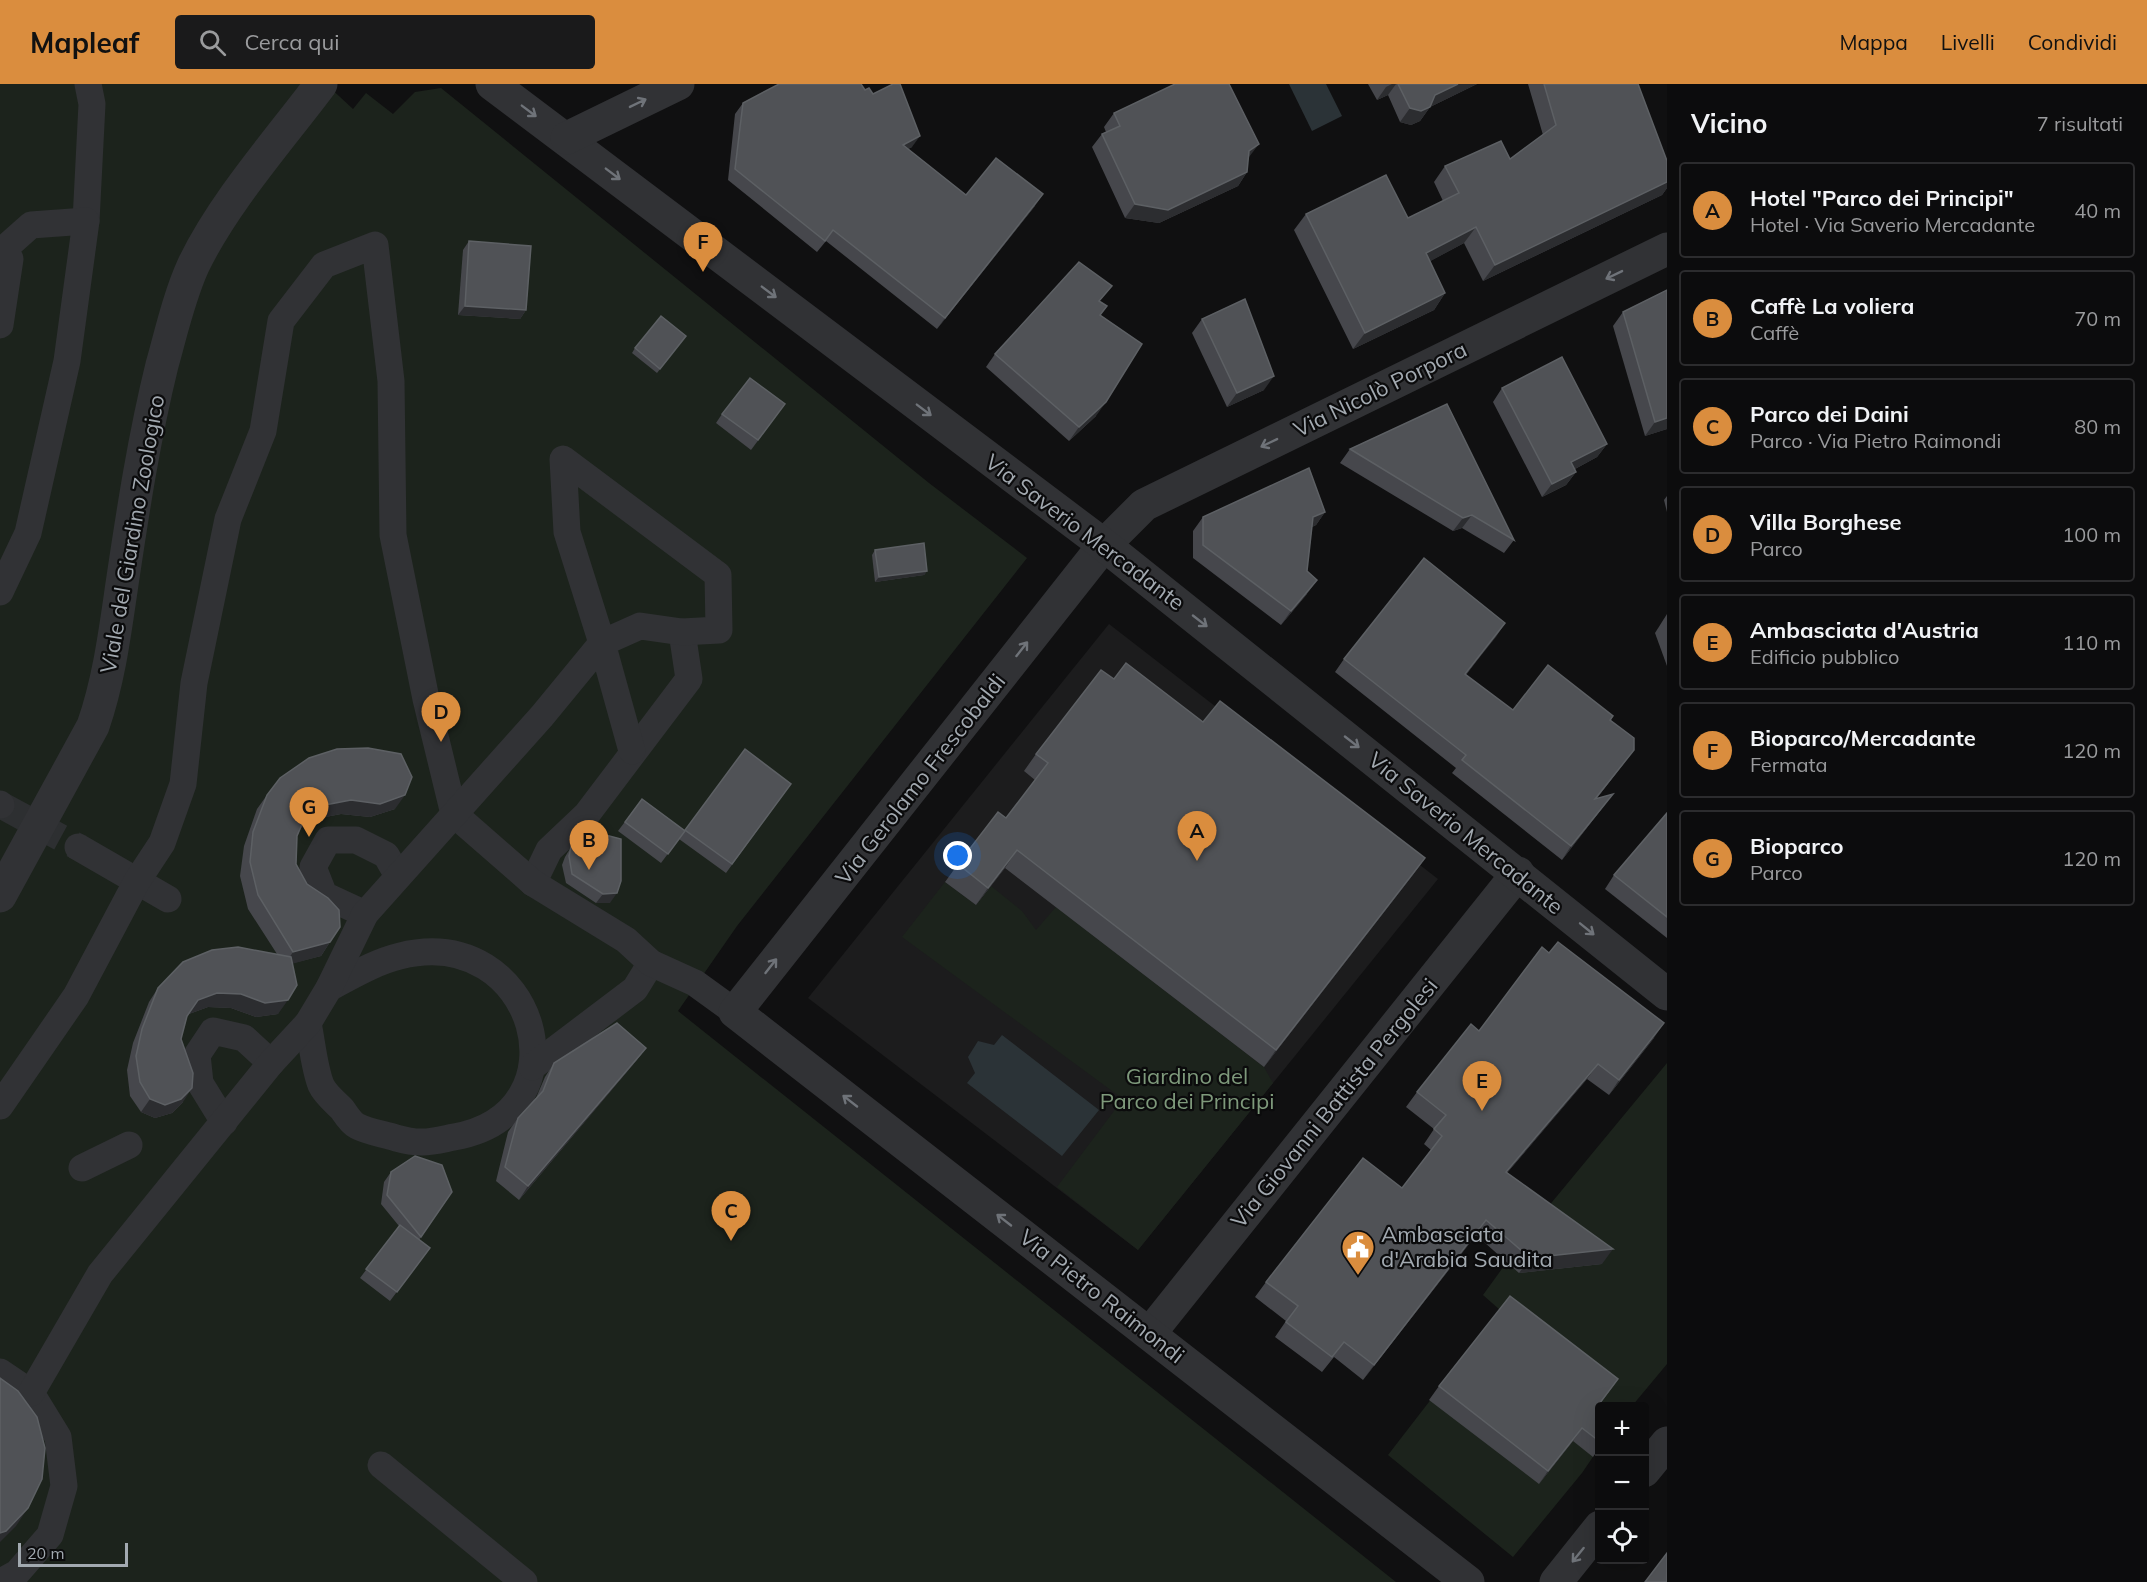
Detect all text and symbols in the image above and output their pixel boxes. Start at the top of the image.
search box [175,15,595,69]
text: Mapleaf [30,25,139,60]
icon: search [196,26,229,59]
text: Cerca qui [244,28,339,56]
text: Mappa [1839,29,1908,55]
text: Livelli [1941,29,1995,55]
text: Condividi [2028,29,2117,55]
one-way arrow [628,97,646,109]
one-way arrow [521,105,537,117]
text: Vicino [1691,107,1768,140]
text: 7 risultati [2037,111,2123,136]
one-way arrow [605,167,621,180]
text: Hotel "Parco dei Principi" [1750,184,2014,212]
text: A [1705,198,1720,223]
text: 40 m [2074,198,2121,223]
text: Hotel · Via Saverio Mercadante [1750,212,2035,237]
pin: F [684,222,722,272]
one-way arrow [1606,269,1624,281]
one-way arrow [760,285,776,298]
text: Caffè La voliera [1750,292,1914,320]
text: B [1706,306,1719,331]
text: 70 m [2074,306,2121,331]
text: Caffè [1750,320,1799,345]
street label: Via Nicolò Porpora [1289,335,1471,443]
street label: Viale del Giardino Zoologico [94,393,170,675]
text: Parco dei Daini [1750,400,1909,428]
one-way arrow [915,403,931,416]
text: C [1706,414,1719,439]
text: 80 m [2074,414,2121,439]
text: Parco · Via Pietro Raimondi [1750,428,2001,453]
one-way arrow [1261,438,1279,449]
street label: Via Saverio Mercadante [980,448,1190,616]
text: Villa Borghese [1750,508,1902,536]
text: D [1705,522,1720,547]
text: 100 m [2062,522,2121,547]
text: Parco [1750,536,1803,561]
one-way arrow [1191,614,1207,627]
text: Ambasciata d'Austria [1750,616,1979,644]
text: E [1707,630,1718,655]
text: 110 m [2062,630,2121,655]
one-way arrow [1016,641,1029,657]
text: Edificio pubblico [1750,644,1899,669]
street label: Via Gerolamo Frescobaldi [829,668,1011,890]
pin: D [422,692,460,742]
text: Bioparco/Mercadante [1750,724,1976,752]
one-way arrow [1344,735,1360,748]
text: F [1707,738,1718,763]
text: 120 m [2062,738,2121,763]
street label: Via Saverio Mercadante [1363,746,1569,920]
text: Fermata [1750,752,1828,777]
pin: G [290,788,328,837]
pin: A [1178,812,1216,861]
pin: B [570,820,608,870]
text: Bioparco [1750,832,1844,860]
your location [943,841,972,870]
text: G [1705,846,1720,871]
text: 120 m [2062,846,2121,871]
text: Parco [1750,860,1803,885]
one-way arrow [1579,922,1594,936]
one-way arrow [765,959,778,975]
street label: Via Giovanni Battista Pergolesi [1224,972,1444,1234]
park label: Giardino del Parco dei Principi [1100,1062,1274,1115]
pin: E [1462,1062,1502,1111]
one-way arrow [842,1095,858,1108]
pin: C [712,1192,750,1241]
one-way arrow [996,1214,1012,1227]
place label: Ambasciata d'Arabia Saudita [1381,1220,1553,1273]
street label: Via Pietro Raimondi [1014,1223,1190,1369]
public building icon: Ambasciata d'Arabia Saudita [1340,1229,1376,1276]
map controls [1595,1402,1649,1564]
button: + [1595,1402,1649,1456]
button: − [1595,1456,1649,1510]
button: locate [1595,1510,1649,1564]
scale bar [18,1540,128,1568]
text: 20 m [27,1543,64,1563]
one-way arrow [1571,1546,1584,1562]

